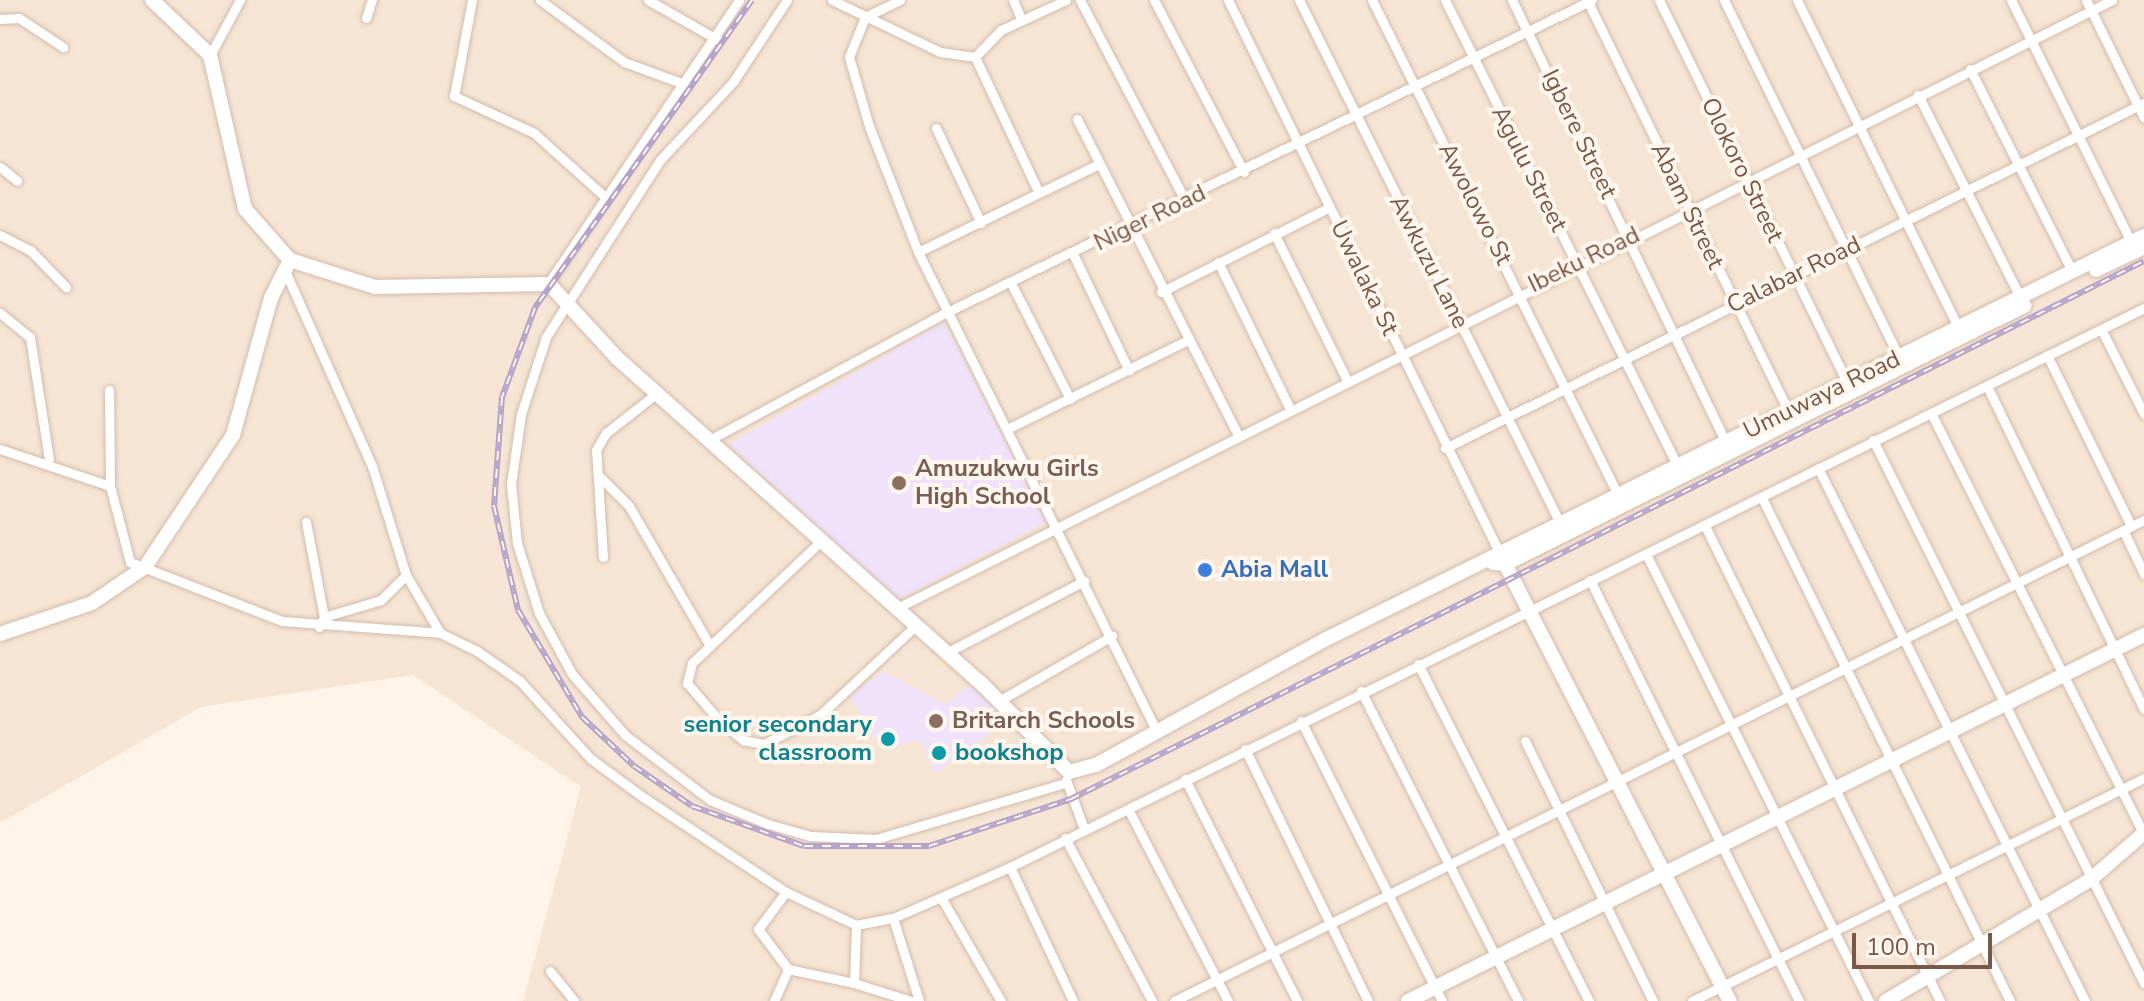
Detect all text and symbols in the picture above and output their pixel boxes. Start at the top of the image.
street label: Igbere Street [1535,65,1623,203]
street label: Olokoro Street [1695,93,1789,247]
street label: Agulu Street [1485,101,1573,237]
street label: Awolowo St [1432,138,1518,270]
street label: Abam Street [1644,138,1730,274]
street label: Niger Road [1089,179,1211,257]
street label: Awkuzu Lane [1383,191,1475,333]
street label: Uwalaka St [1324,216,1404,340]
street label: Ibeku Road [1524,221,1644,299]
street label: Calabar Road [1722,230,1866,320]
street label: Umuwaya Road [1739,345,1905,445]
place label: Amuzukwu Girls High School [915,455,1099,511]
marker: Amuzukwu Girls High School [890,474,908,492]
place label: Abia Mall [1221,556,1328,584]
marker: Abia Mall [1196,561,1214,579]
place label: Britarch Schools [952,707,1135,735]
place label: senior secondary classroom [683,711,872,767]
marker: Britarch Schools [927,712,945,730]
marker: senior secondary classroom [879,730,897,748]
place label: bookshop [955,739,1064,767]
marker: bookshop [930,744,948,762]
scale bar [1856,917,1996,967]
text: 100 m [1866,931,1936,963]

